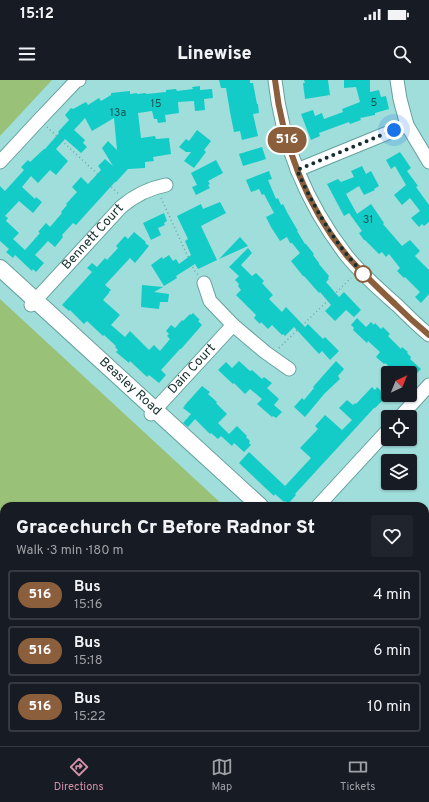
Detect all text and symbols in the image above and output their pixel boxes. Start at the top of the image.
text: 15:12 [20,5,54,24]
icon: menu [16,43,38,65]
text: Linewise [177,43,252,66]
icon: search [391,43,413,65]
house number: 5 [371,96,378,110]
house number: 15 [151,97,162,111]
house number: 13a [110,106,127,120]
your location [384,120,404,140]
line badge: 516 [264,127,310,153]
text: 516 [276,131,298,148]
street label: Bennett Court [59,201,127,273]
house number: 31 [363,213,373,227]
unlabelled marker [354,265,372,283]
street label: Dain Court [165,341,219,398]
street label: Beasley Road [95,354,164,419]
north arrow [381,366,417,402]
map controls [381,366,417,490]
button: locate [381,410,417,446]
button: layers [381,454,417,490]
button: heart [371,515,413,557]
text: Gracechurch Cr Before Radnor St [16,516,315,540]
text: Walk · 3 min · 180 m [16,543,124,559]
text: Bus [74,578,101,597]
text: 516 [29,586,51,603]
text: 4 min [373,586,411,605]
text: 15:16 [74,597,102,613]
text: Bus [74,634,101,653]
text: 516 [29,642,51,659]
text: 6 min [374,642,411,661]
text: 15:18 [74,653,103,669]
text: Bus [74,690,101,709]
text: 516 [29,698,51,715]
text: 10 min [367,698,411,717]
text: 15:22 [74,709,106,725]
tab: Directions [54,756,104,794]
tab: Map [211,756,233,794]
tab: Tickets [340,756,375,794]

